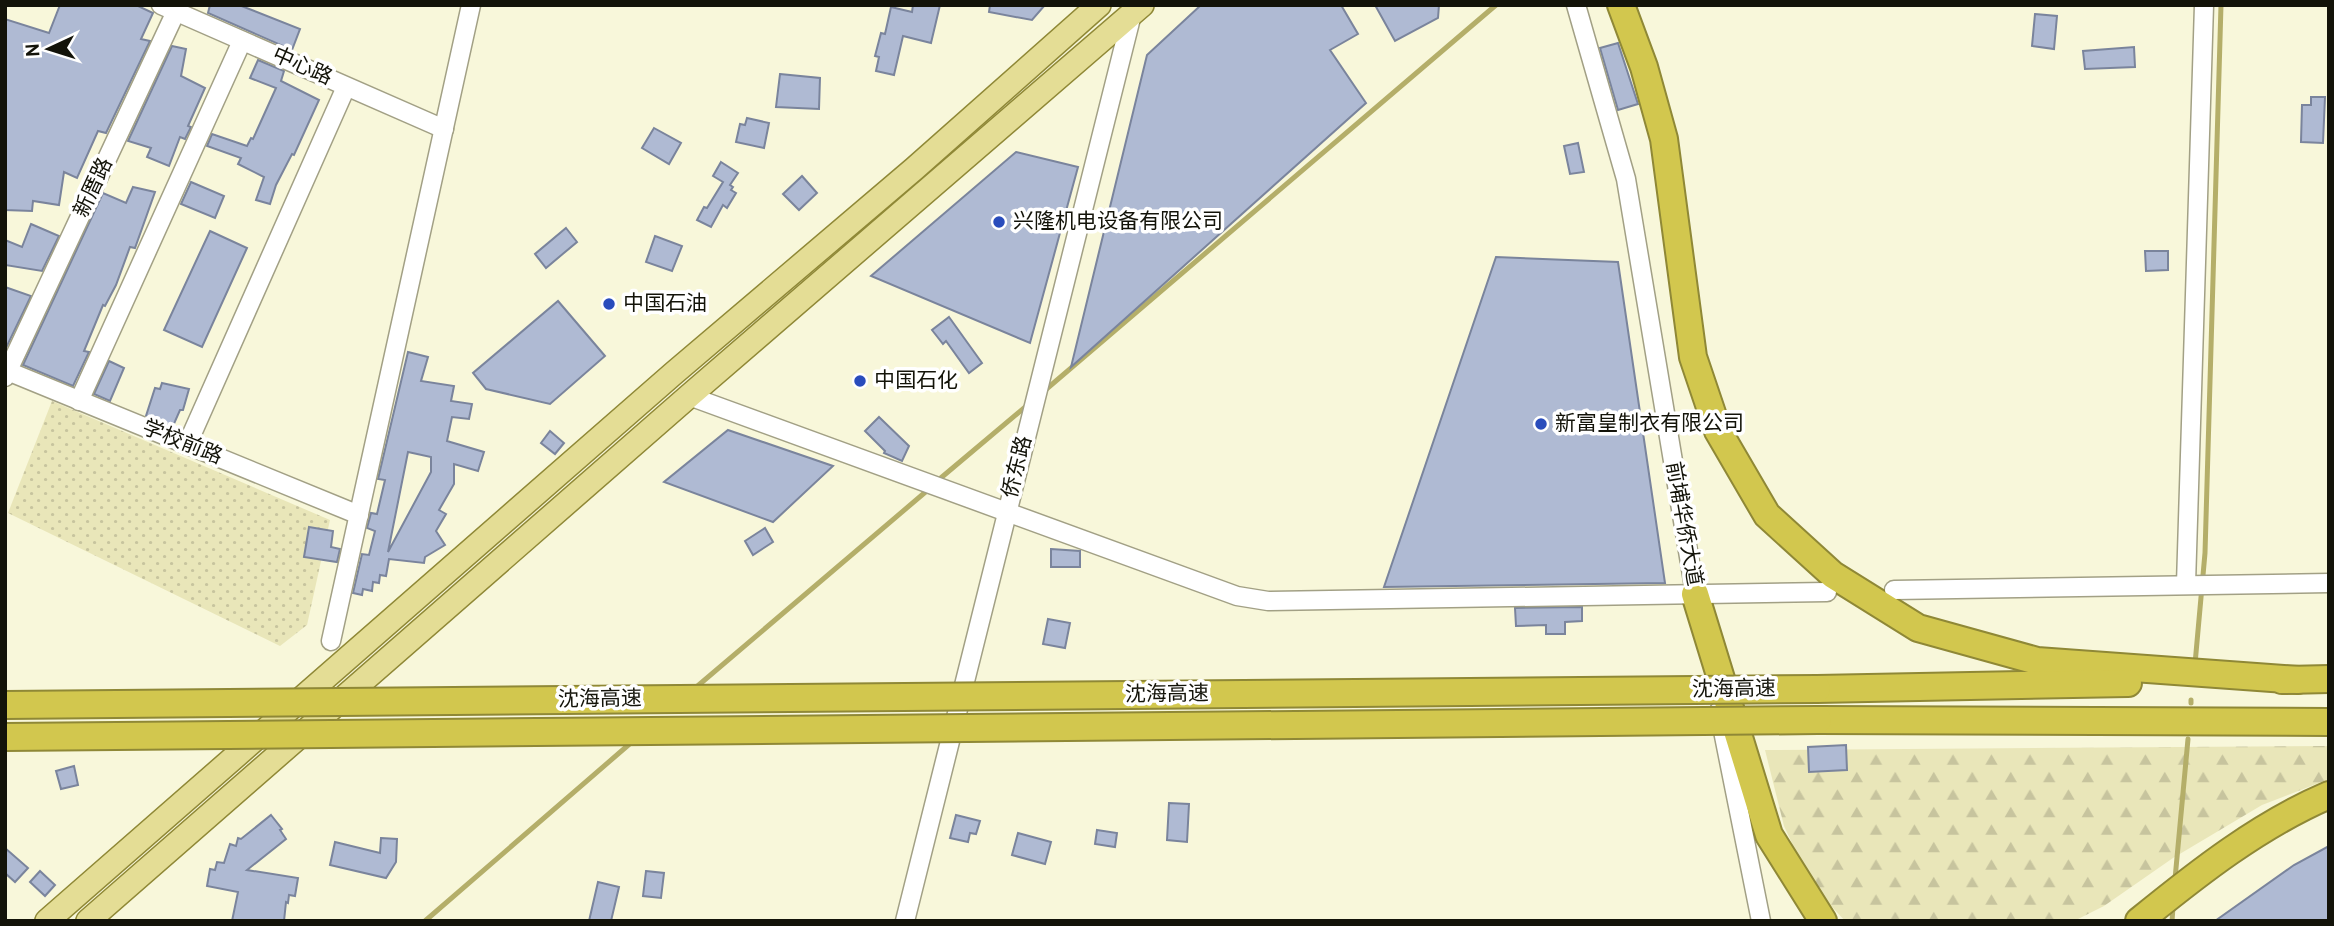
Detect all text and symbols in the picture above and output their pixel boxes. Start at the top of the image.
north arrow [14,14,84,84]
text: N [22,42,46,58]
street label: 中心路 [268,42,336,92]
street label: 新厝路 [68,154,120,222]
place label: 兴隆机电设备有限公司 [1013,209,1223,236]
marker: 兴隆机电设备有限公司 [991,214,1007,230]
place label: 中国石油 [623,291,707,318]
marker: 中国石油 [601,296,617,312]
place label: 中国石化 [874,368,958,395]
marker: 中国石化 [852,373,868,389]
place label: 新富皇制衣有限公司 [1555,411,1744,438]
street label: 学校前路 [138,415,226,471]
marker: 新富皇制衣有限公司 [1533,416,1549,432]
street label: 侨东路 [997,433,1039,501]
street label: 前埔华侨大道 [1659,460,1707,588]
street label: 沈海高速 [1692,676,1776,704]
street label: 沈海高速 [1125,681,1209,709]
street label: 沈海高速 [558,686,642,714]

